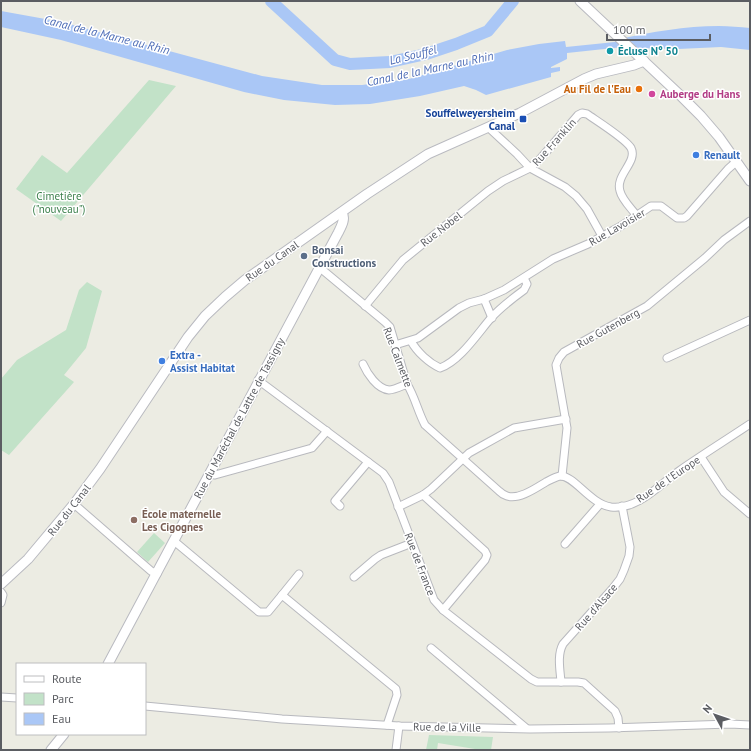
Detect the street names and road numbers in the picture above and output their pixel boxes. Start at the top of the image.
street label: Rue Franklin [529,115,579,169]
street label: Rue Lavoisier [586,205,648,249]
street label: Rue Nobel [417,208,465,250]
street label: Rue du Canal [243,237,302,284]
street label: Rue Gutenberg [574,305,642,351]
street label: Rue Calmette [380,325,416,389]
street label: Rue du Maréchal de Lattre de Tassigny [190,334,288,501]
street label: Rue de l'Europe [633,452,703,505]
street label: Rue du Canal [44,481,94,539]
street label: Rue de France [402,530,439,598]
street label: Rue d'Alsace [572,580,621,633]
street label: Rue de la Ville [413,719,481,735]

